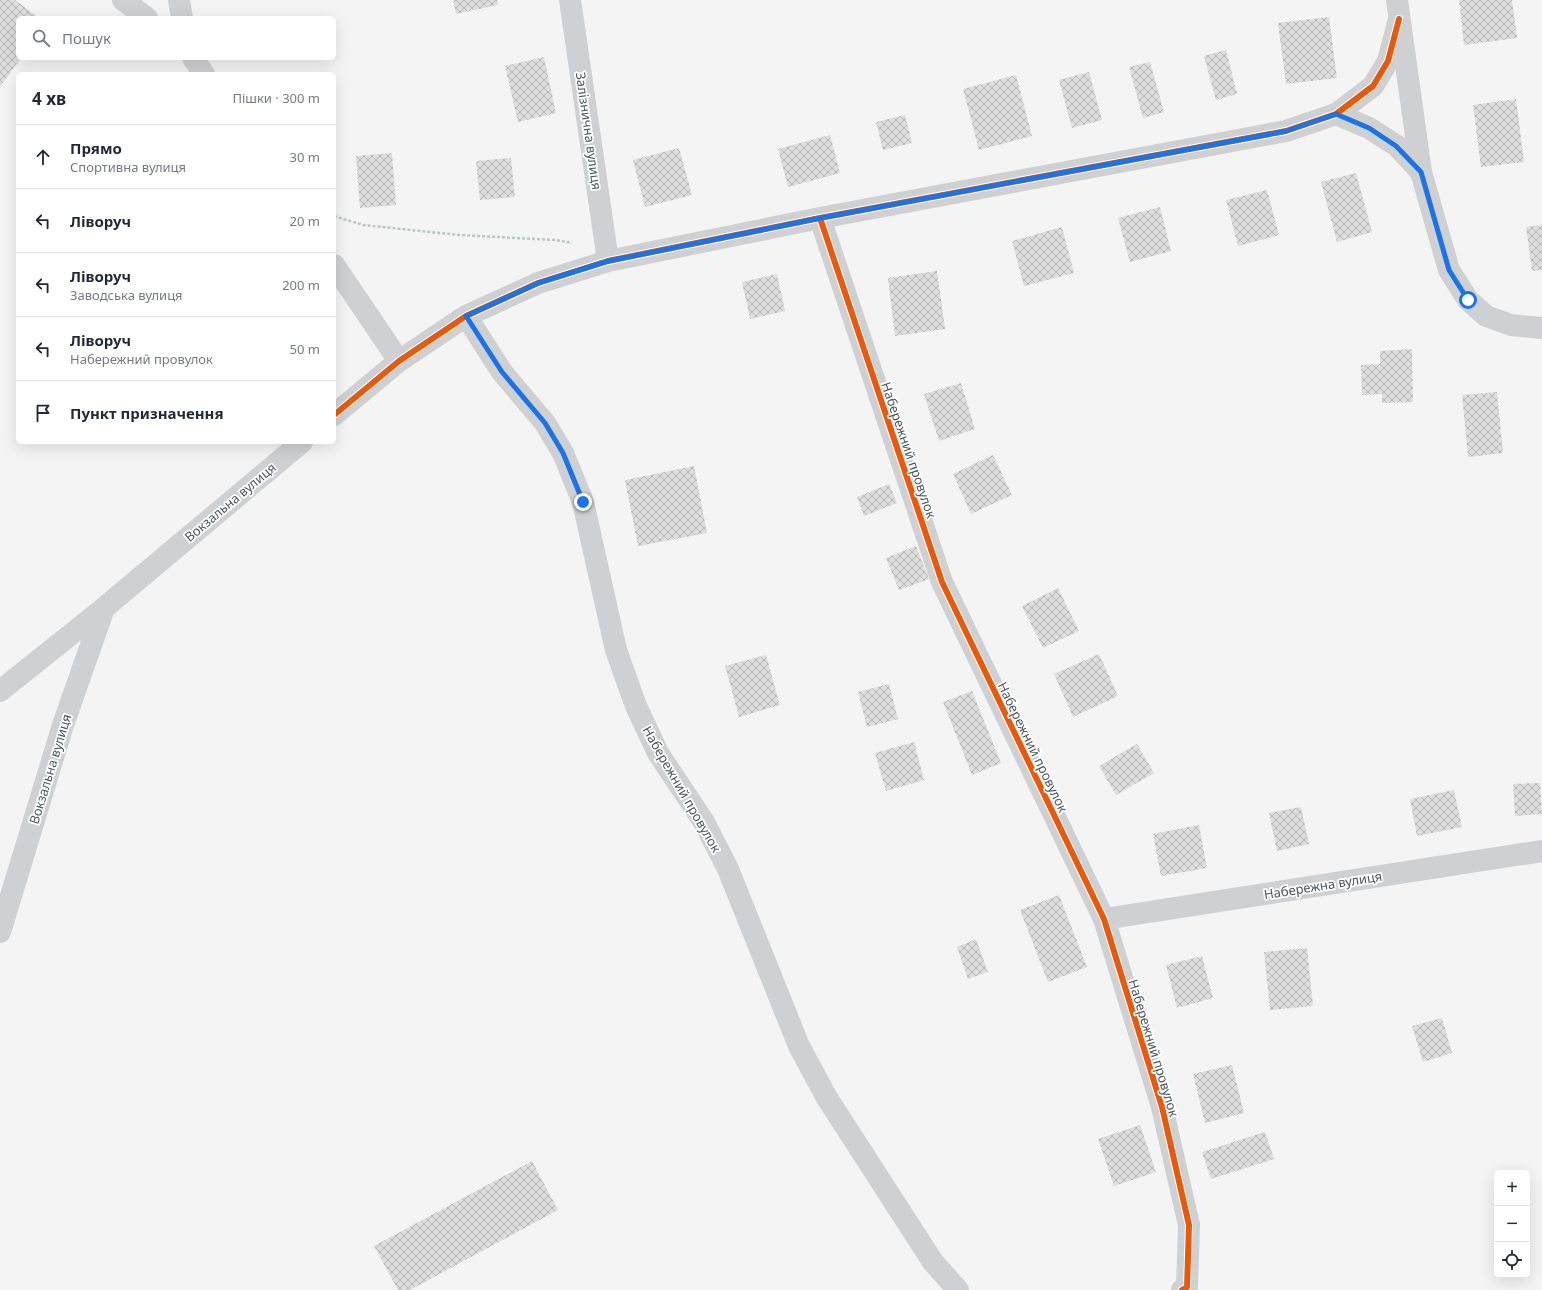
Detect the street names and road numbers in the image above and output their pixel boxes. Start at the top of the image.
street label: Залізнична вулиця [572,71,606,191]
street label: Набережний провулок [877,379,941,521]
street label: Вокзальна вулиця [180,458,280,546]
street label: Набережний провулок [994,679,1072,815]
street label: Вокзальна вулиця [25,712,75,826]
street label: Набережний провулок [638,723,726,855]
street label: Набережна вулиця [1263,867,1383,903]
street label: Набережний провулок [1124,977,1184,1119]

